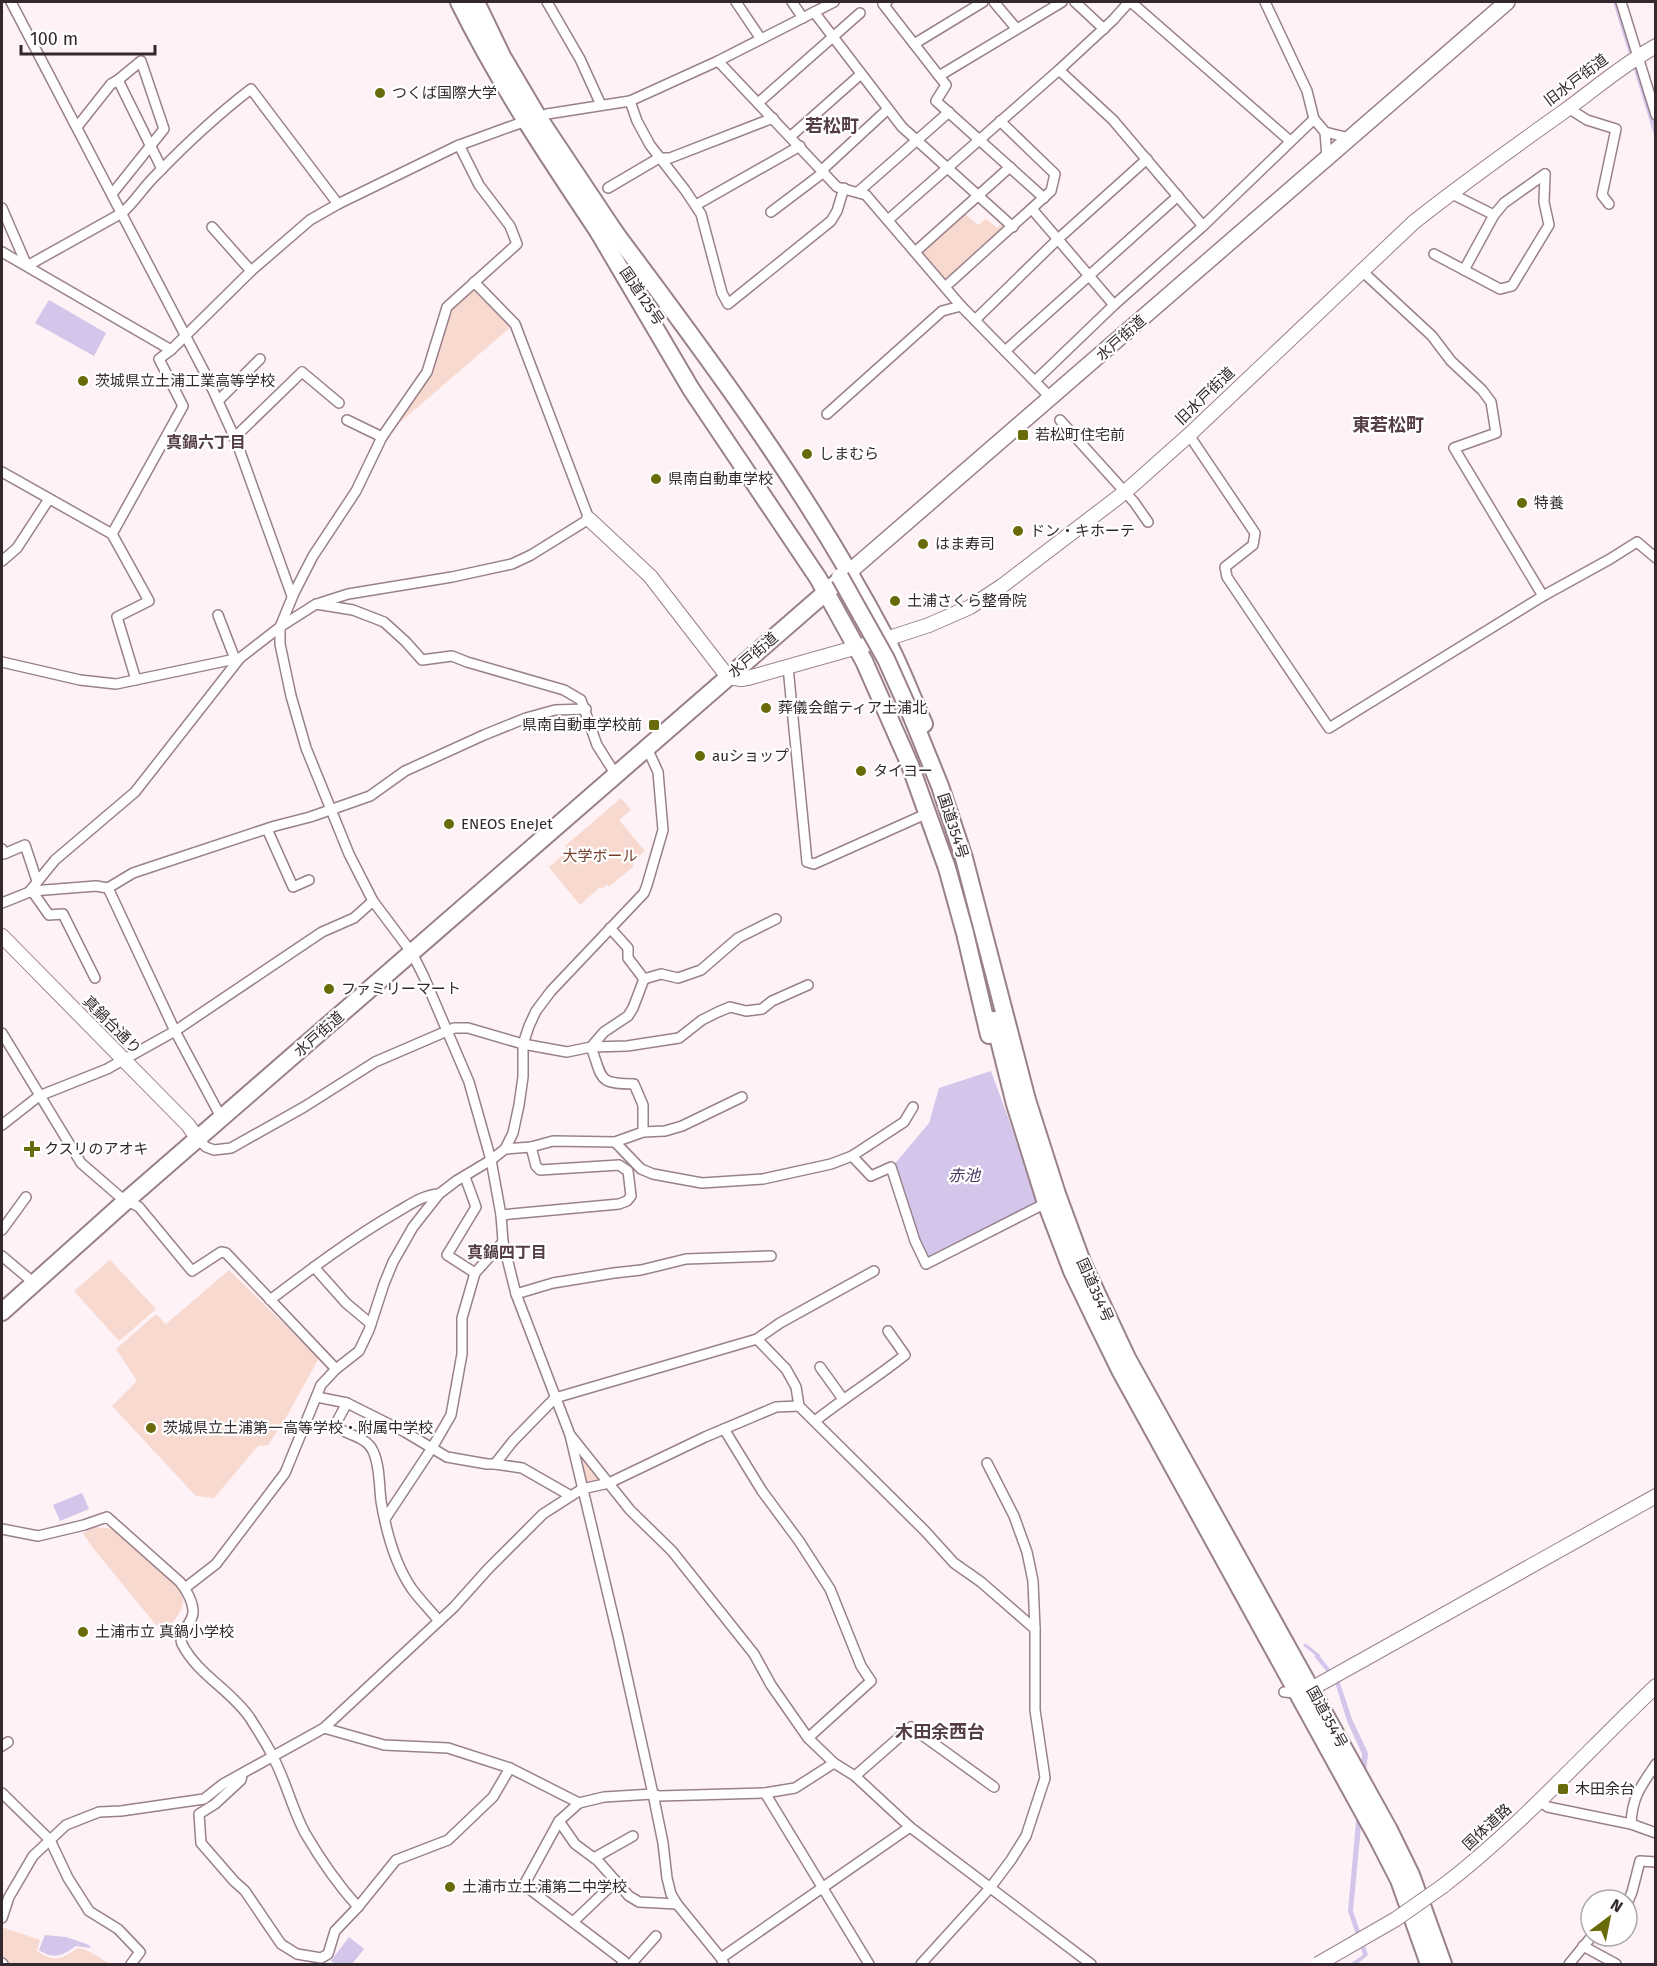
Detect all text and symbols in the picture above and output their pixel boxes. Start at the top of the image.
scale bar [21,18,154,56]
text: 100 m [30,28,78,50]
street label: 旧水戸街道 [1541,50,1611,110]
place label: つくば国際大学 [392,84,497,102]
marker: つくば国際大学 [373,86,387,100]
district label: 若松町 [805,115,859,137]
street label: 国道125号 [616,263,668,329]
street label: 水戸街道 [1092,312,1150,364]
street label: 旧水戸街道 [1172,363,1238,429]
place label: 茨城県立土浦工業高等学校 [95,372,275,390]
marker: 茨城県立土浦工業高等学校 [76,374,90,388]
district label: 東若松町 [1352,414,1424,436]
place label: 若松町住宅前 [1035,426,1125,444]
marker: 若松町住宅前 [1016,428,1030,442]
district label: 真鍋六丁目 [166,433,246,452]
place label: しまむら [819,445,879,463]
marker: しまむら [800,447,814,461]
place label: 県南自動車学校 [668,470,773,488]
marker: 県南自動車学校 [649,472,663,486]
place label: 特養 [1534,494,1564,512]
marker: 特養 [1515,496,1529,510]
place label: ドン・キホーテ [1030,522,1135,540]
marker: ドン・キホーテ [1011,524,1025,538]
place label: はま寿司 [935,535,995,553]
marker: はま寿司 [916,537,930,551]
place label: 土浦さくら整骨院 [907,592,1027,610]
marker: 土浦さくら整骨院 [888,594,902,608]
street label: 水戸街道 [724,629,782,681]
place label: 葬儀会館ティア土浦北 [778,699,927,717]
marker: 葬儀会館ティア土浦北 [759,701,773,715]
place label: 県南自動車学校前 [522,716,642,734]
marker: 県南自動車学校前 [647,718,661,732]
place label: auショップ [712,747,789,765]
marker: auショップ [693,749,707,763]
place label: タイヨー [873,762,933,780]
marker: タイヨー [854,764,868,778]
street label: 国道354号 [934,791,972,861]
place label: ENEOS EneJet [461,815,553,833]
marker: ENEOS EneJet [442,817,456,831]
park label: 大学ボール [562,847,638,865]
place label: ファミリーマート [341,980,461,998]
marker: ファミリーマート [322,982,336,996]
street label: 真鍋台通り [79,992,145,1058]
street label: 水戸街道 [290,1008,348,1060]
place label: クスリのアオキ [44,1140,149,1158]
marker: クスリのアオキ [25,1142,39,1156]
water label: 赤池 [948,1166,982,1185]
district label: 真鍋四丁目 [467,1243,547,1262]
street label: 国道354号 [1073,1255,1117,1325]
place label: 茨城県立土浦第一高等学校・附属中学校 [163,1419,433,1437]
marker: 茨城県立土浦第一高等学校・附属中学校 [144,1421,158,1435]
place label: 土浦市立 真鍋小学校 [95,1623,234,1641]
marker: 土浦市立 真鍋小学校 [76,1625,90,1639]
street label: 国道354号 [1303,1683,1351,1751]
district label: 木田余西台 [895,1721,985,1743]
place label: 木田余台 [1575,1780,1635,1798]
marker: 木田余台 [1556,1782,1570,1796]
street label: 国体道路 [1459,1800,1515,1854]
place label: 土浦市立土浦第二中学校 [462,1878,627,1896]
marker: 土浦市立土浦第二中学校 [443,1880,457,1894]
north arrow [1579,1888,1639,1948]
text: N [1607,1895,1626,1917]

